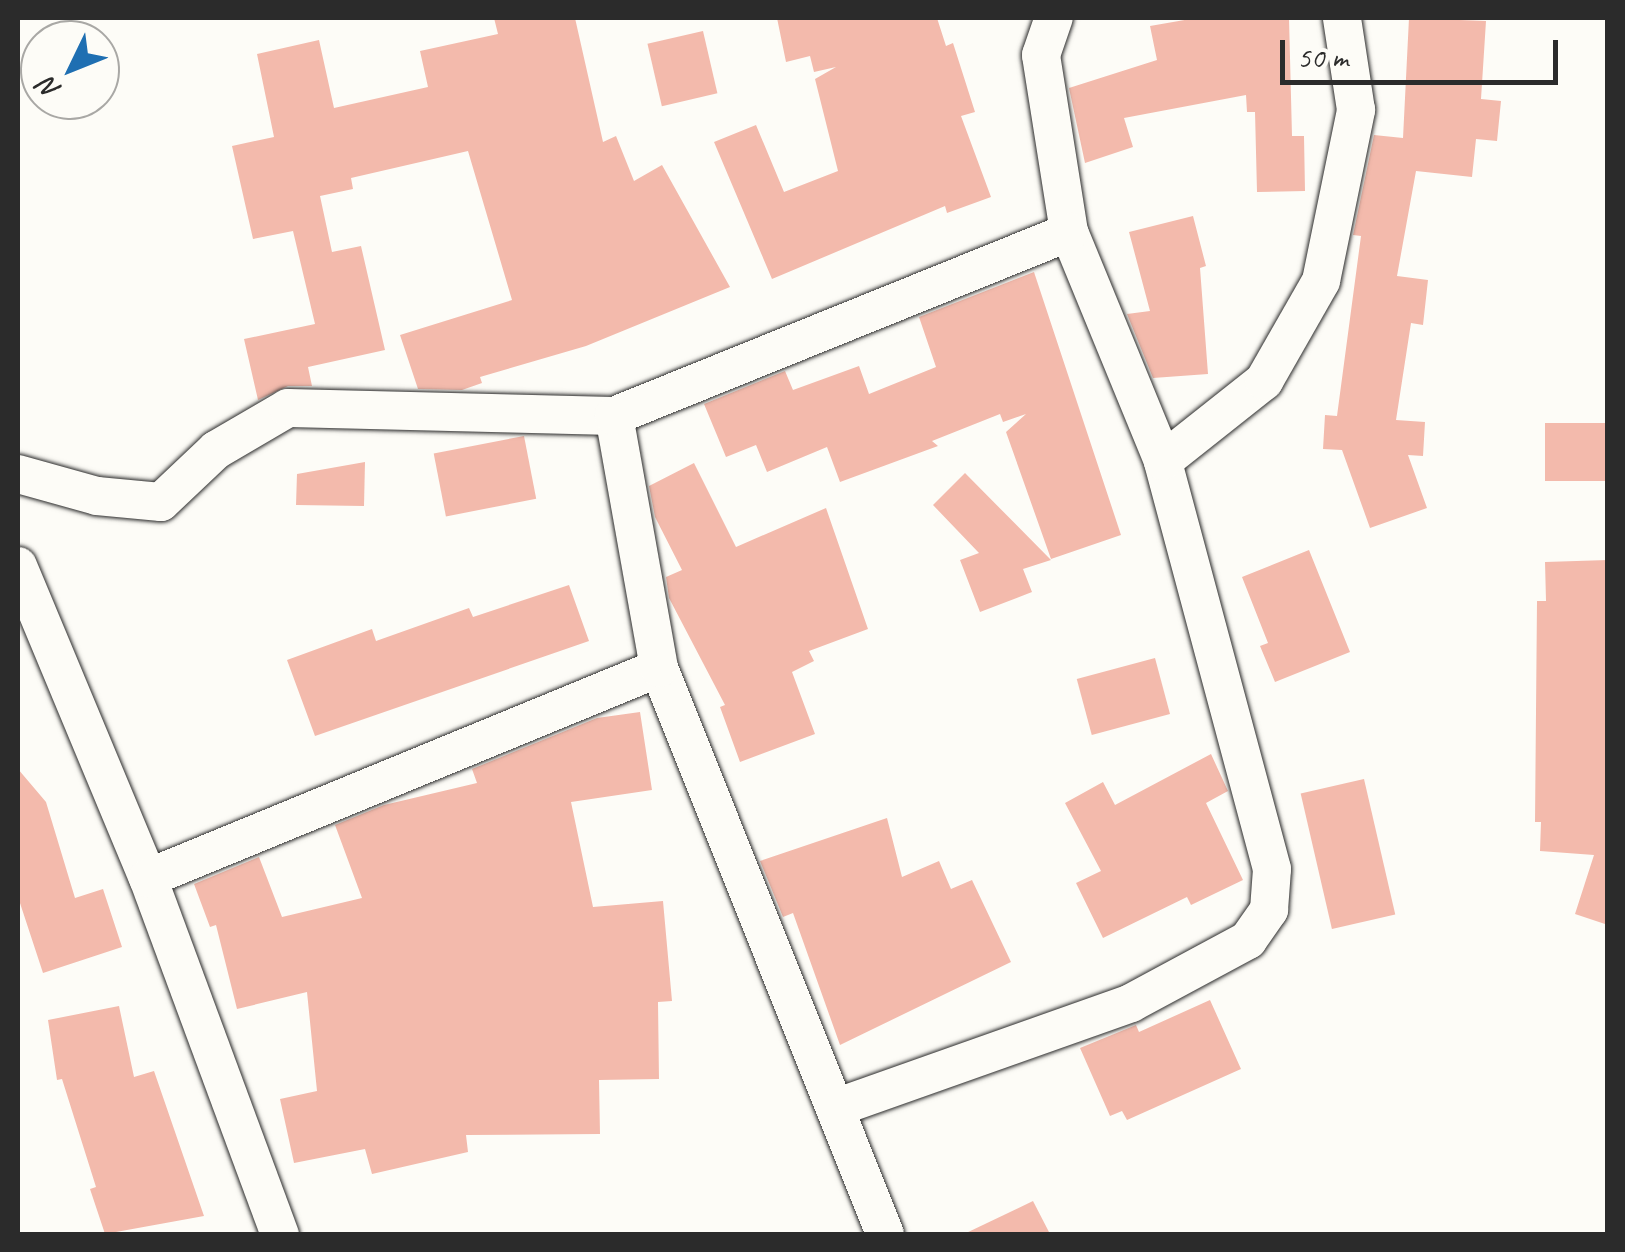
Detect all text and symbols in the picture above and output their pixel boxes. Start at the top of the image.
north arrow [20,20,120,120]
scale bar [1285,20,1562,82]
text: 50 m [1297,38,1348,76]
text: N [30,71,68,108]

